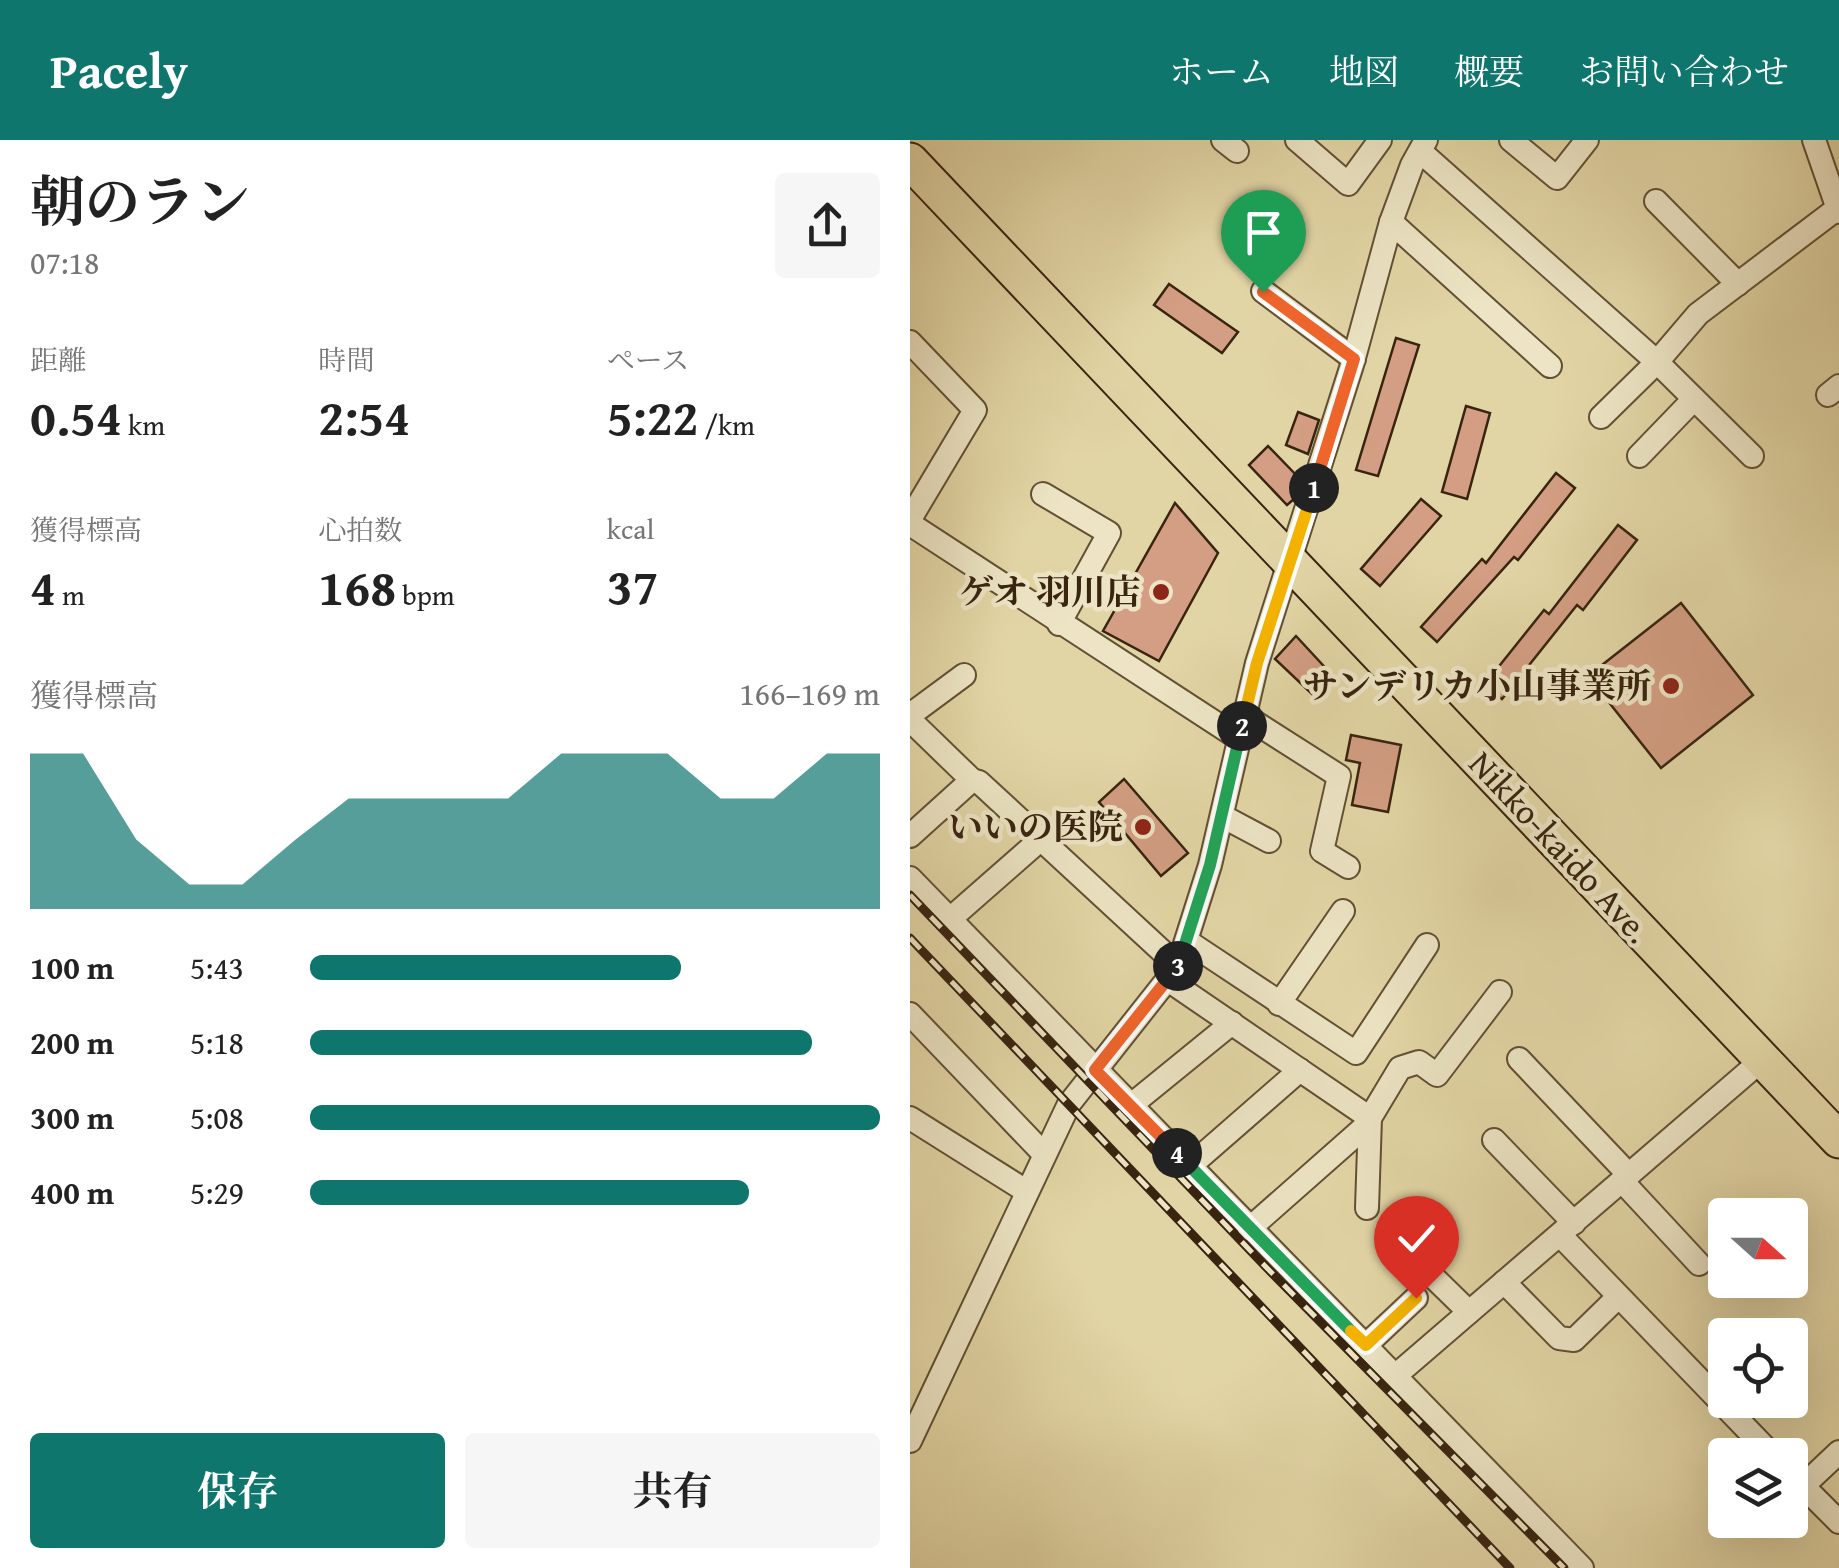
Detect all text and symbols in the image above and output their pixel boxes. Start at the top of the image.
text: Pacely [50,35,188,106]
text: ホーム [1169,46,1274,97]
text: 地図 [1329,46,1399,97]
text: 概要 [1454,46,1524,97]
text: お問い合わせ [1579,46,1789,97]
text: 朝のラン [30,161,250,241]
button: share [775,173,880,278]
pin [1221,190,1306,293]
icon: arrive [1236,205,1291,260]
text: 07:18 [30,239,99,286]
text: 距離 [30,339,86,380]
text: 時間 [318,339,374,380]
text: ペース [607,339,689,380]
text: 0.54 [30,380,122,453]
text: 2:54 [318,380,410,453]
text: 5:22 [607,380,699,453]
text: km [122,404,165,445]
text: /km [699,404,755,445]
pin: 1 [1289,463,1339,513]
text: 1 [1307,467,1321,508]
text: kcal [607,508,654,549]
text: 獲得標高 [30,509,142,550]
text: 心拍数 [318,509,402,550]
text: 37 [607,549,658,622]
text: 4 [30,550,56,623]
text: 168 [318,550,396,623]
place label: ゲオ 羽川店 [959,566,1141,617]
text: m [56,574,85,615]
text: bpm [396,574,455,615]
marker: ゲオ 羽川店 [1150,581,1172,603]
place label: サンデリカ小山事業所 [1303,660,1651,711]
text: 166–169 m [739,670,880,717]
text: 獲得標高 [30,672,158,719]
marker: サンデリカ小山事業所 [1660,675,1682,697]
pin: 2 [1217,701,1267,751]
text: 2 [1235,705,1249,746]
street label: Nikko-kaido Ave. [1458,739,1663,954]
place label: いいの医院 [948,801,1123,852]
marker: いいの医院 [1132,816,1154,838]
pin: 3 [1153,941,1203,991]
text: 100 m [30,944,114,991]
text: 5:43 [190,944,244,991]
text: 3 [1171,945,1185,986]
text: 200 m [30,1019,114,1066]
text: 5:18 [190,1019,244,1066]
text: 300 m [30,1094,114,1141]
text: 5:08 [190,1094,244,1141]
pin: 4 [1152,1128,1202,1178]
text: 4 [1170,1132,1184,1173]
text: 400 m [30,1169,114,1216]
text: 5:29 [190,1169,244,1216]
pin [1374,1196,1459,1299]
north arrow [1708,1198,1808,1298]
map controls [1708,1198,1808,1538]
icon: check [1389,1211,1444,1266]
button: locate [1708,1318,1808,1418]
button: 保存 [30,1433,445,1548]
button: 共有 [465,1433,880,1548]
button: layers [1708,1438,1808,1538]

